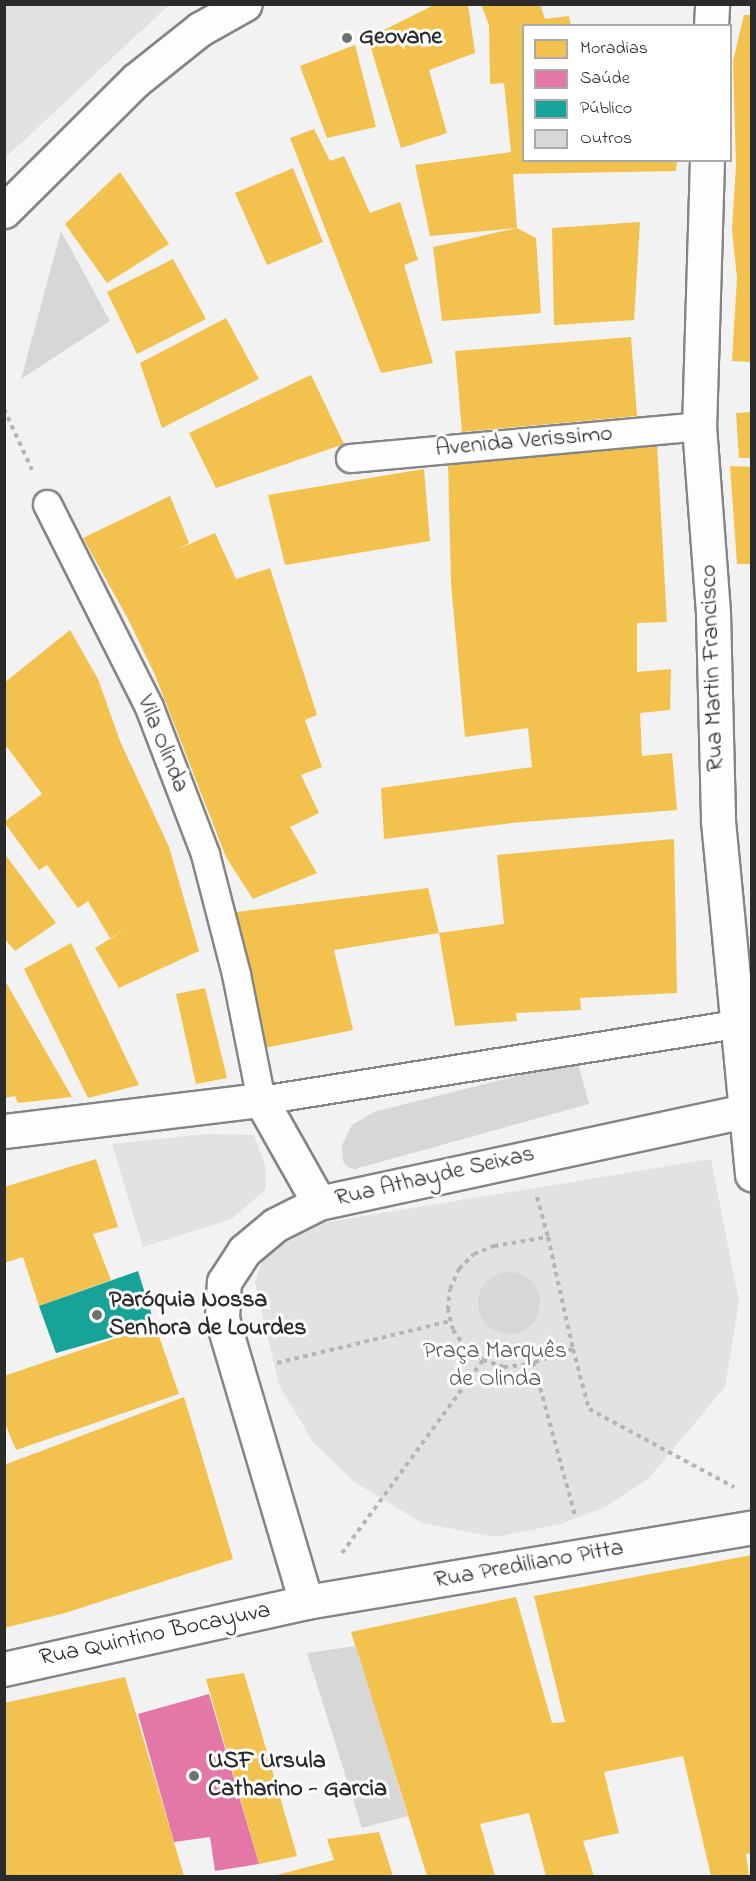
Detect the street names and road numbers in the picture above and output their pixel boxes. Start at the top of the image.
street label: Avenida Verissimo [434,420,614,464]
street label: Rua Martin Francisco [695,564,731,772]
street label: Vila Olinda [130,691,194,797]
street label: Rua Athayde Seixas [332,1140,538,1214]
street label: Rua Prediliano Pitta [432,1534,626,1596]
street label: Rua Quintino Bocayuva [37,1596,273,1674]

